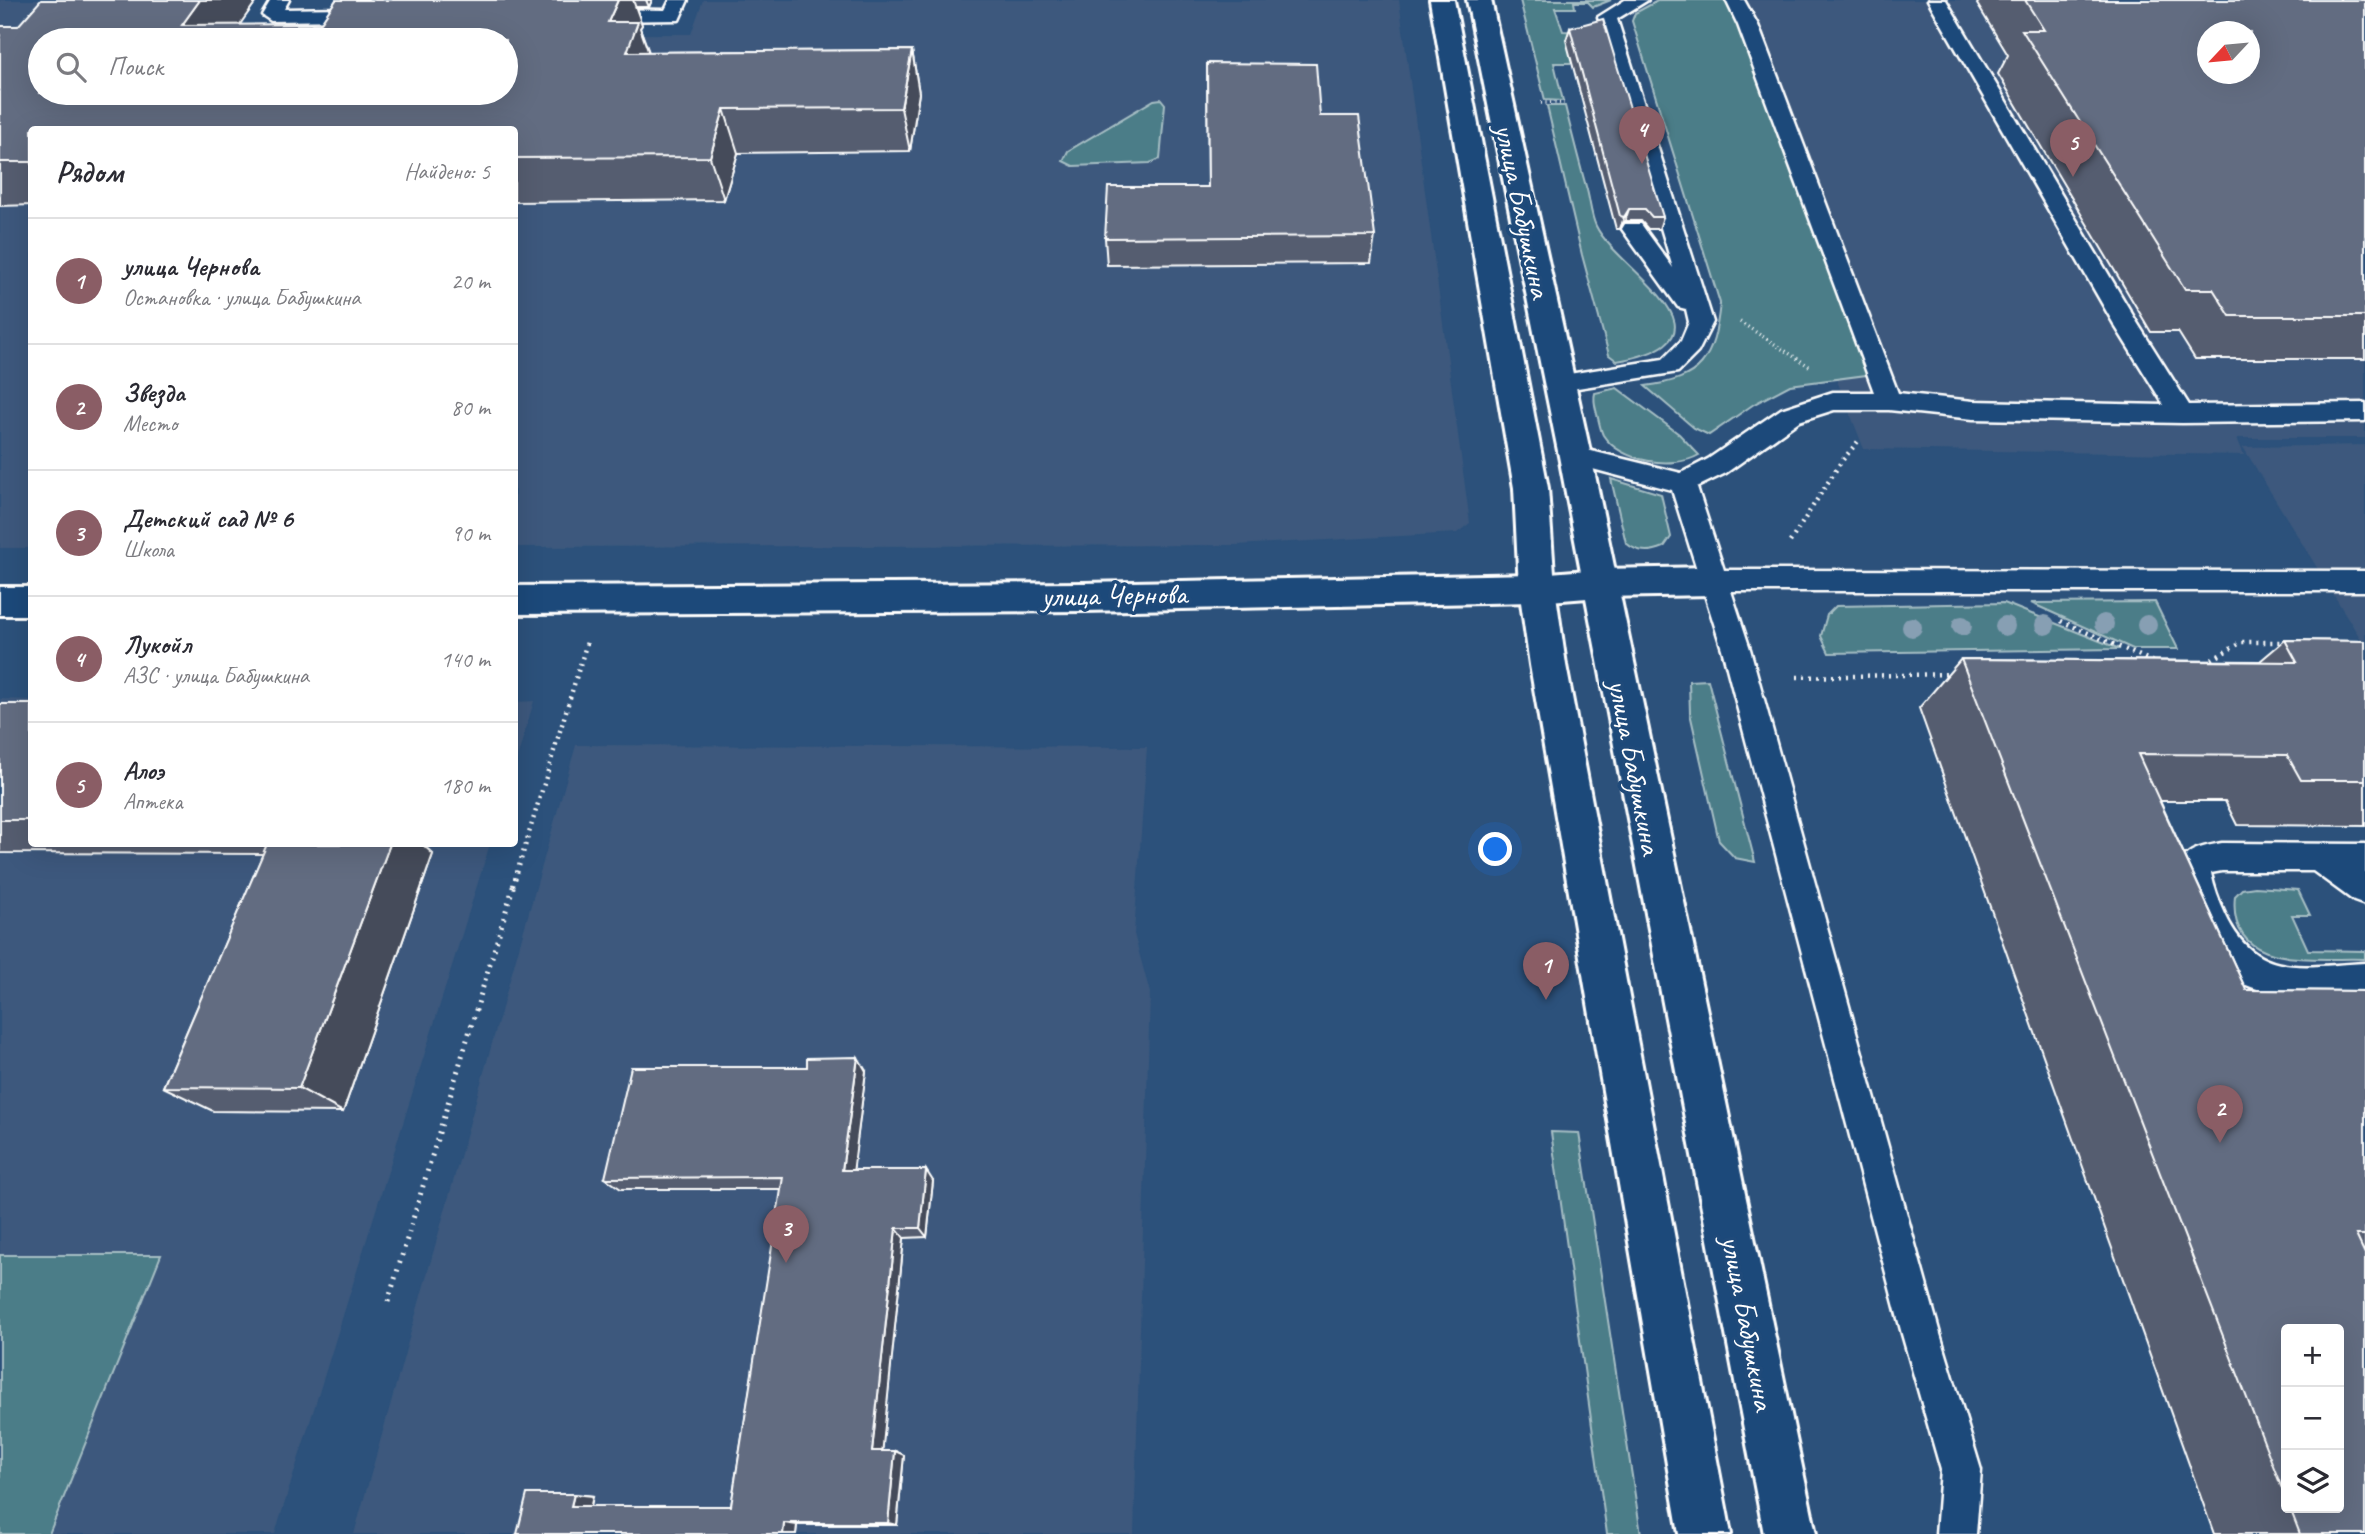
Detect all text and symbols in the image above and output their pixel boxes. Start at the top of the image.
north arrow [2197,21,2260,84]
search box [28,28,518,105]
icon: search [52,48,90,86]
text: Поиск [108,50,163,83]
pin: 4 [1619,106,1665,164]
street label: улица Бабушкина [1486,119,1560,303]
pin: 5 [2050,119,2096,177]
text: Рядом [56,153,123,191]
text: Найдено: 5 [404,157,490,186]
text: улица Чернова [123,250,259,283]
text: 1 [74,267,84,296]
text: 20 m [451,267,490,296]
text: Остановка · улица Бабушкина [123,283,360,312]
text: Звезда [123,376,185,409]
text: 2 [74,393,84,422]
text: 80 m [451,393,490,422]
text: Место [123,409,177,438]
text: Детский сад № 6 [123,502,293,535]
text: 3 [74,519,84,548]
text: 90 m [451,519,490,548]
text: Школа [123,535,174,564]
street label: улица Чернова [1039,575,1190,615]
text: Лукойл [123,628,191,661]
text: 4 [74,645,84,674]
text: 140 m [441,645,490,674]
text: АЗС · улица Бабушкина [123,661,309,690]
street label: улица Бабушкина [1599,675,1671,859]
text: Алоэ [123,754,164,787]
text: 5 [74,771,84,800]
text: 180 m [441,771,490,800]
text: Аптека [123,787,182,816]
your location [1478,832,1512,866]
pin: 1 [1523,942,1569,1000]
pin: 2 [2197,1085,2243,1143]
pin: 3 [763,1205,809,1263]
street label: улица Бабушкина [1712,1231,1784,1415]
map controls [2281,1324,2344,1513]
button: + [2281,1324,2344,1387]
button: − [2281,1387,2344,1450]
button: layers [2281,1450,2344,1513]

